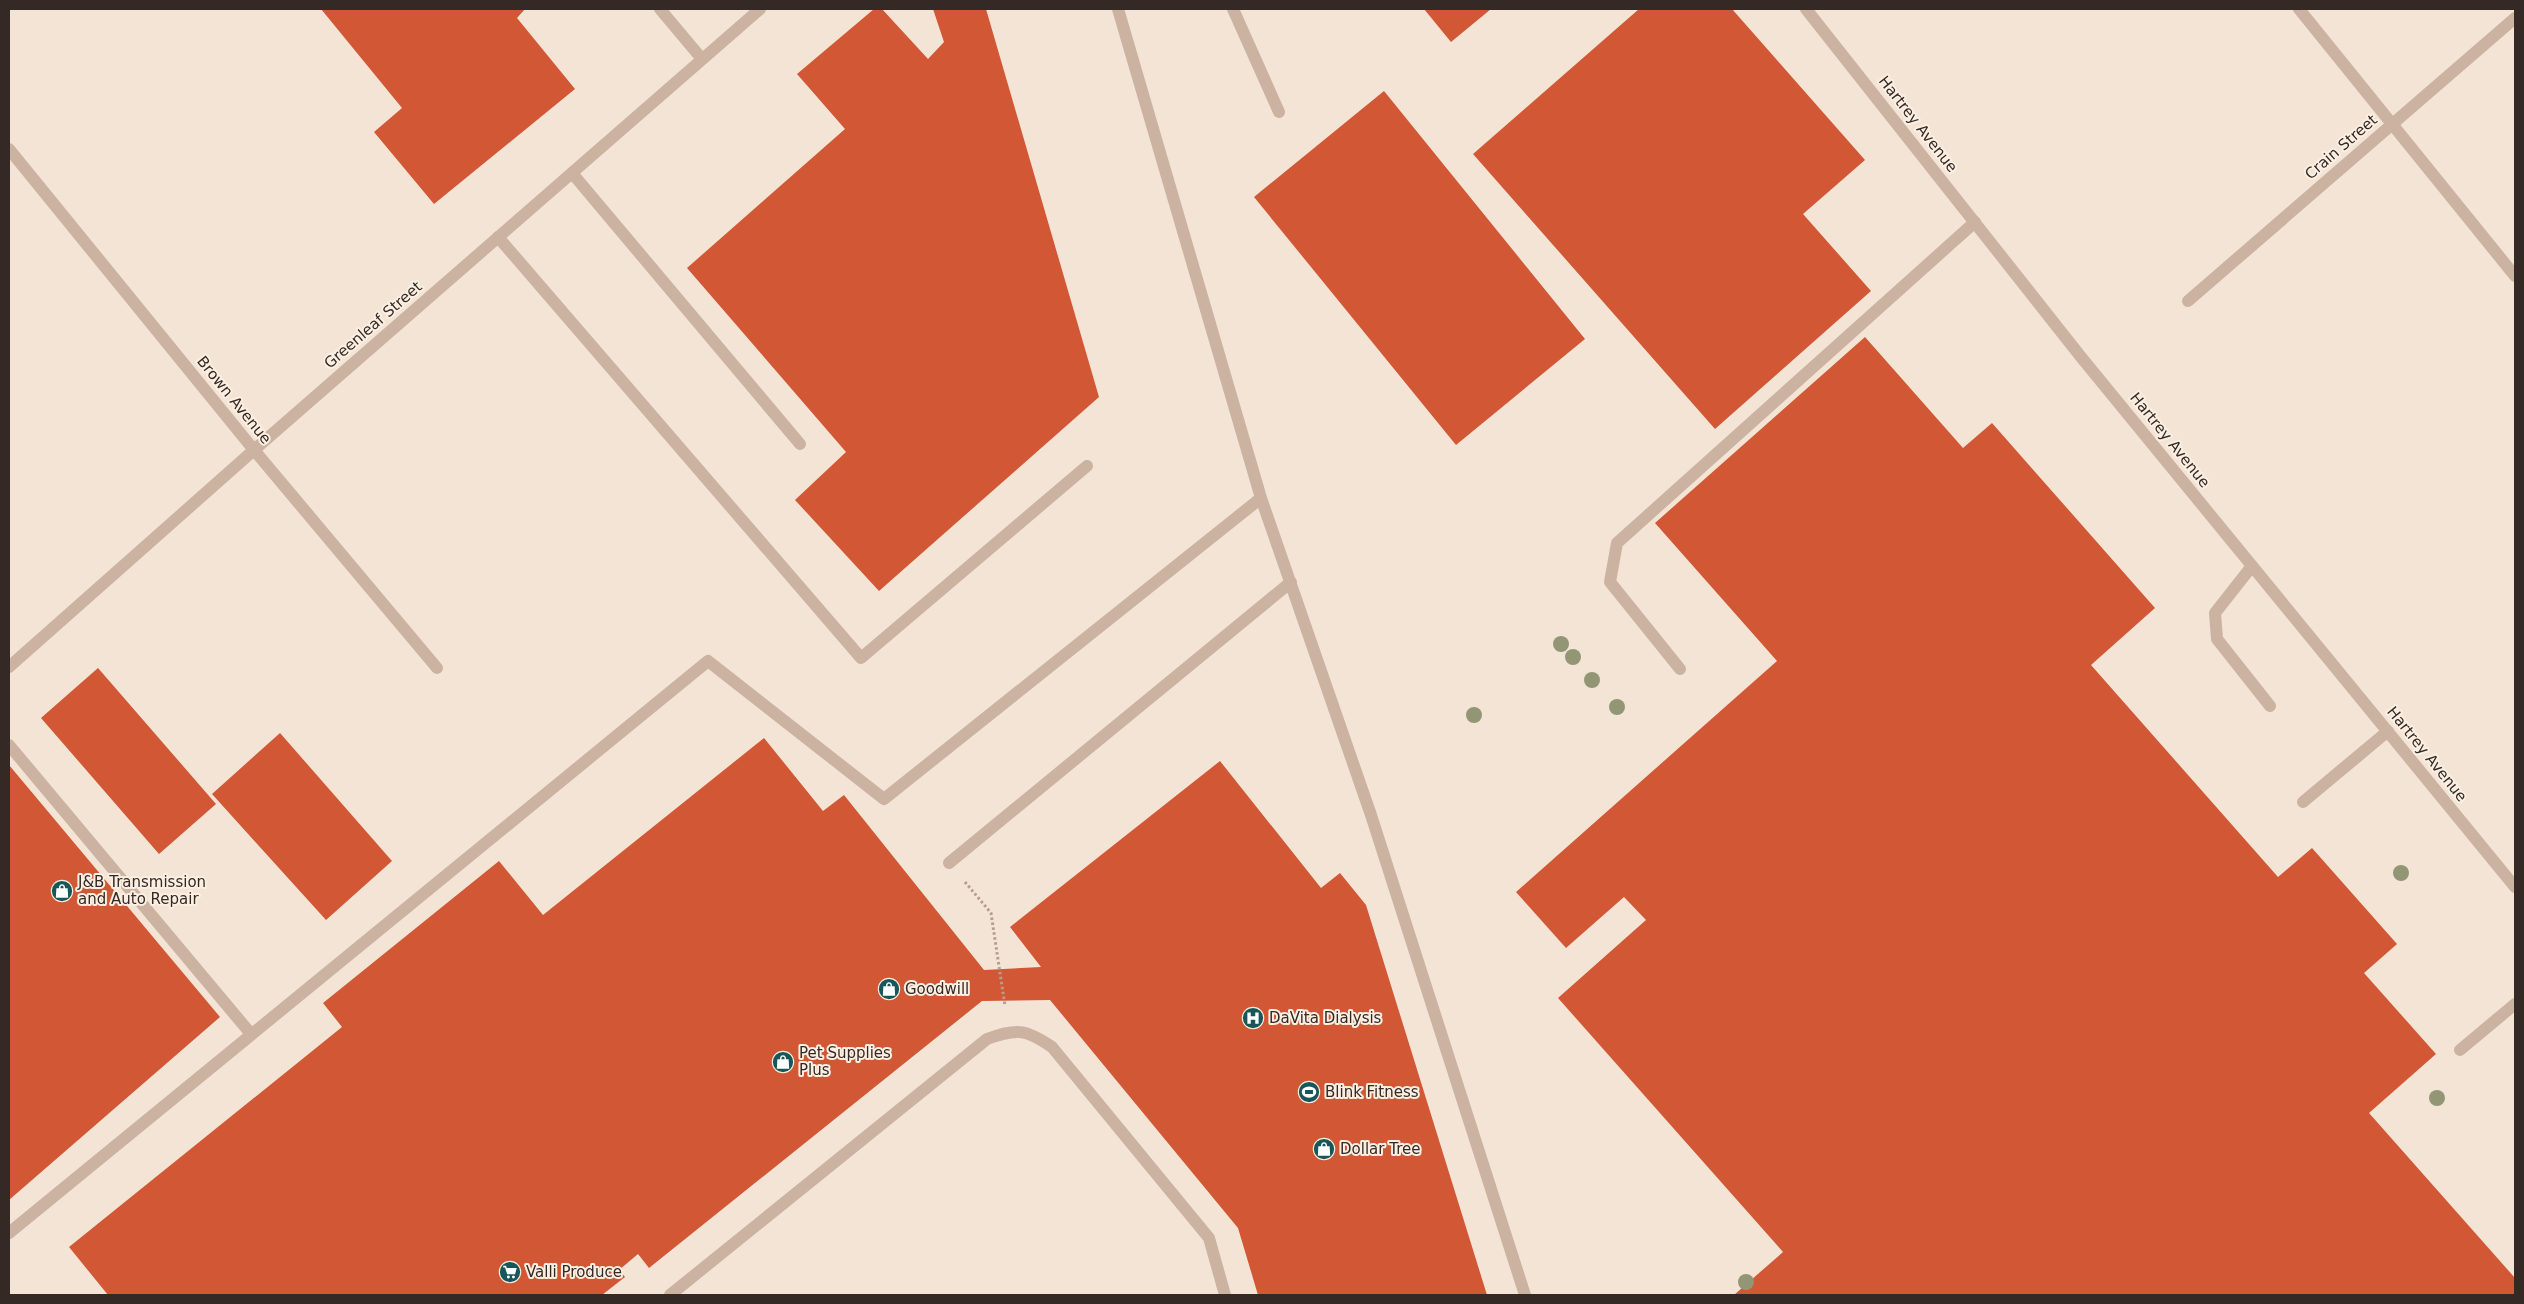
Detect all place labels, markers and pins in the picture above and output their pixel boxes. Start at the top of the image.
place label: J&B Transmission and Auto Repair [77,873,206,908]
shop icon: J&B Transmission and Auto Repair [50,879,74,903]
shop icon: Goodwill [877,977,901,1001]
place label: Goodwill [905,980,969,998]
hospital icon: DaVita Dialysis [1241,1006,1265,1030]
place label: DaVita Dialysis [1269,1009,1382,1027]
place label: Pet Supplies Plus [799,1044,891,1079]
shop icon: Pet Supplies Plus [771,1050,795,1074]
sports icon: Blink Fitness [1297,1080,1321,1104]
place label: Blink Fitness [1325,1083,1419,1101]
shop icon: Dollar Tree [1312,1137,1336,1161]
place label: Dollar Tree [1340,1140,1420,1158]
supermarket icon: Valli Produce [498,1260,522,1284]
place label: Valli Produce [526,1263,622,1281]

